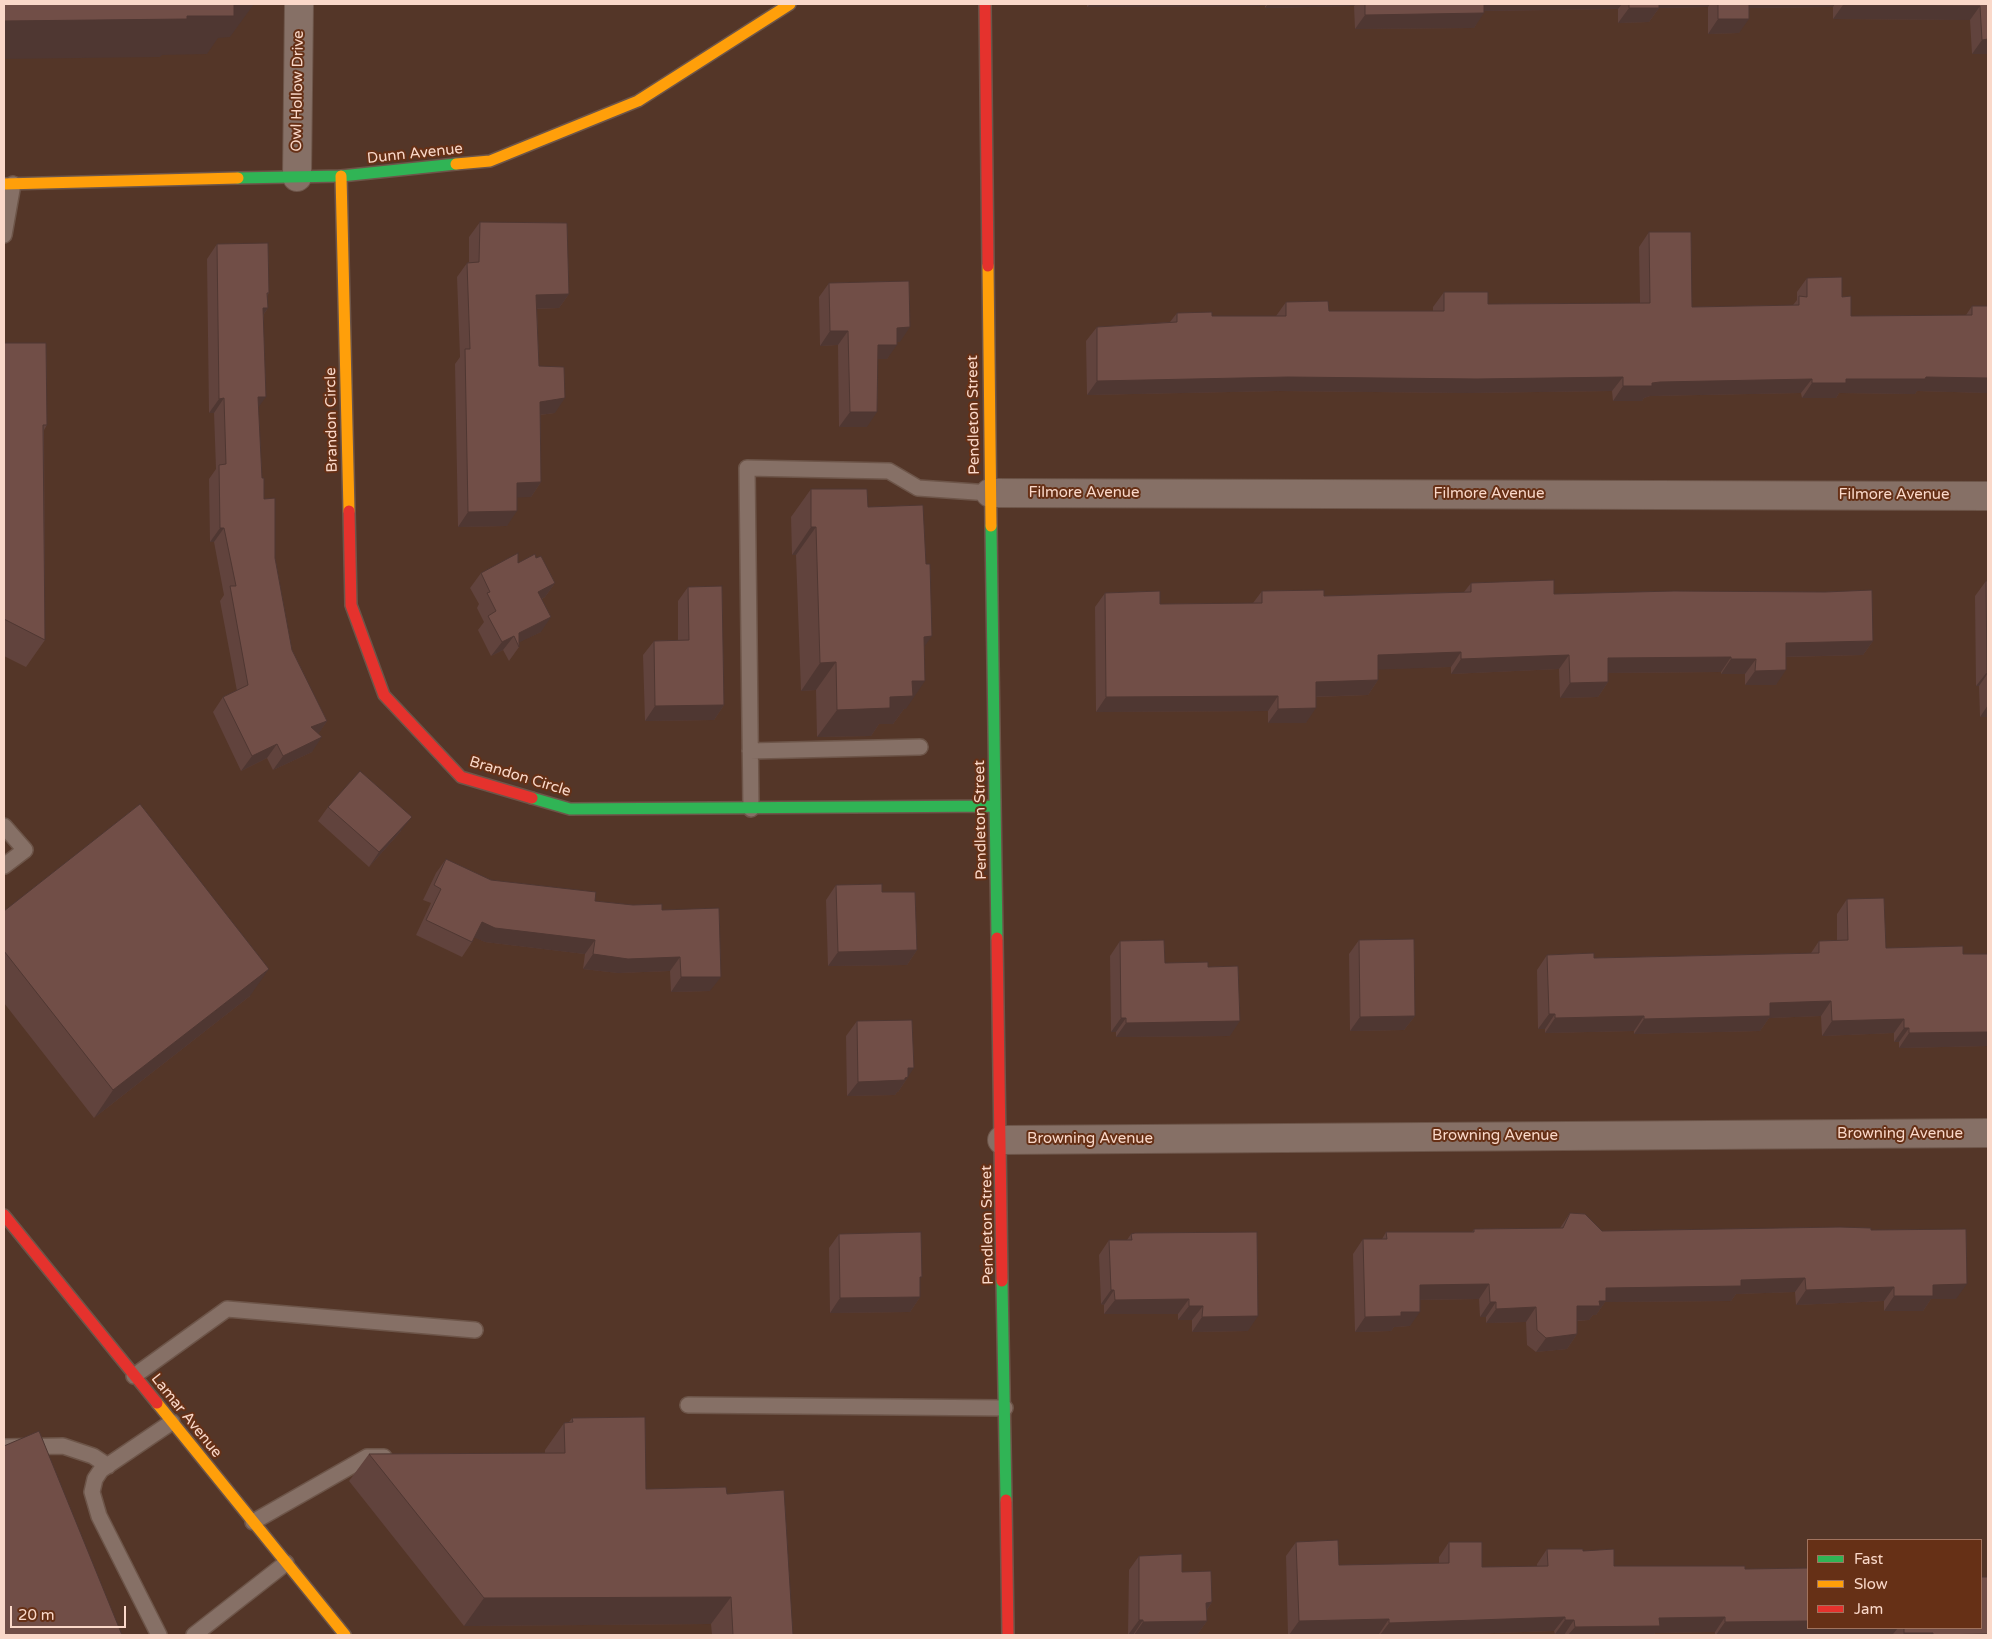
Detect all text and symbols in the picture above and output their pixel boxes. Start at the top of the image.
street label: Owl Hollow Drive [288,30,308,152]
street label: Dunn Avenue [366,140,464,168]
street label: Pendleton Street [964,355,984,475]
street label: Brandon Circle [322,367,342,473]
street label: Filmore Avenue [1029,484,1139,502]
street label: Filmore Avenue [1434,485,1544,503]
street label: Filmore Avenue [1839,486,1949,504]
street label: Brandon Circle [467,753,573,801]
street label: Pendleton Street [971,760,991,880]
street label: Browning Avenue [1837,1125,1963,1143]
street label: Browning Avenue [1432,1127,1558,1145]
street label: Browning Avenue [1027,1130,1153,1148]
street label: Pendleton Street [978,1165,998,1285]
street label: Lamar Avenue [147,1370,225,1462]
legend [1807,1539,1982,1629]
text: Fast [1854,1550,1883,1568]
text: Slow [1854,1575,1888,1593]
scale bar [12,1596,129,1628]
text: Jam [1854,1600,1883,1618]
text: 20 m [18,1606,55,1624]

